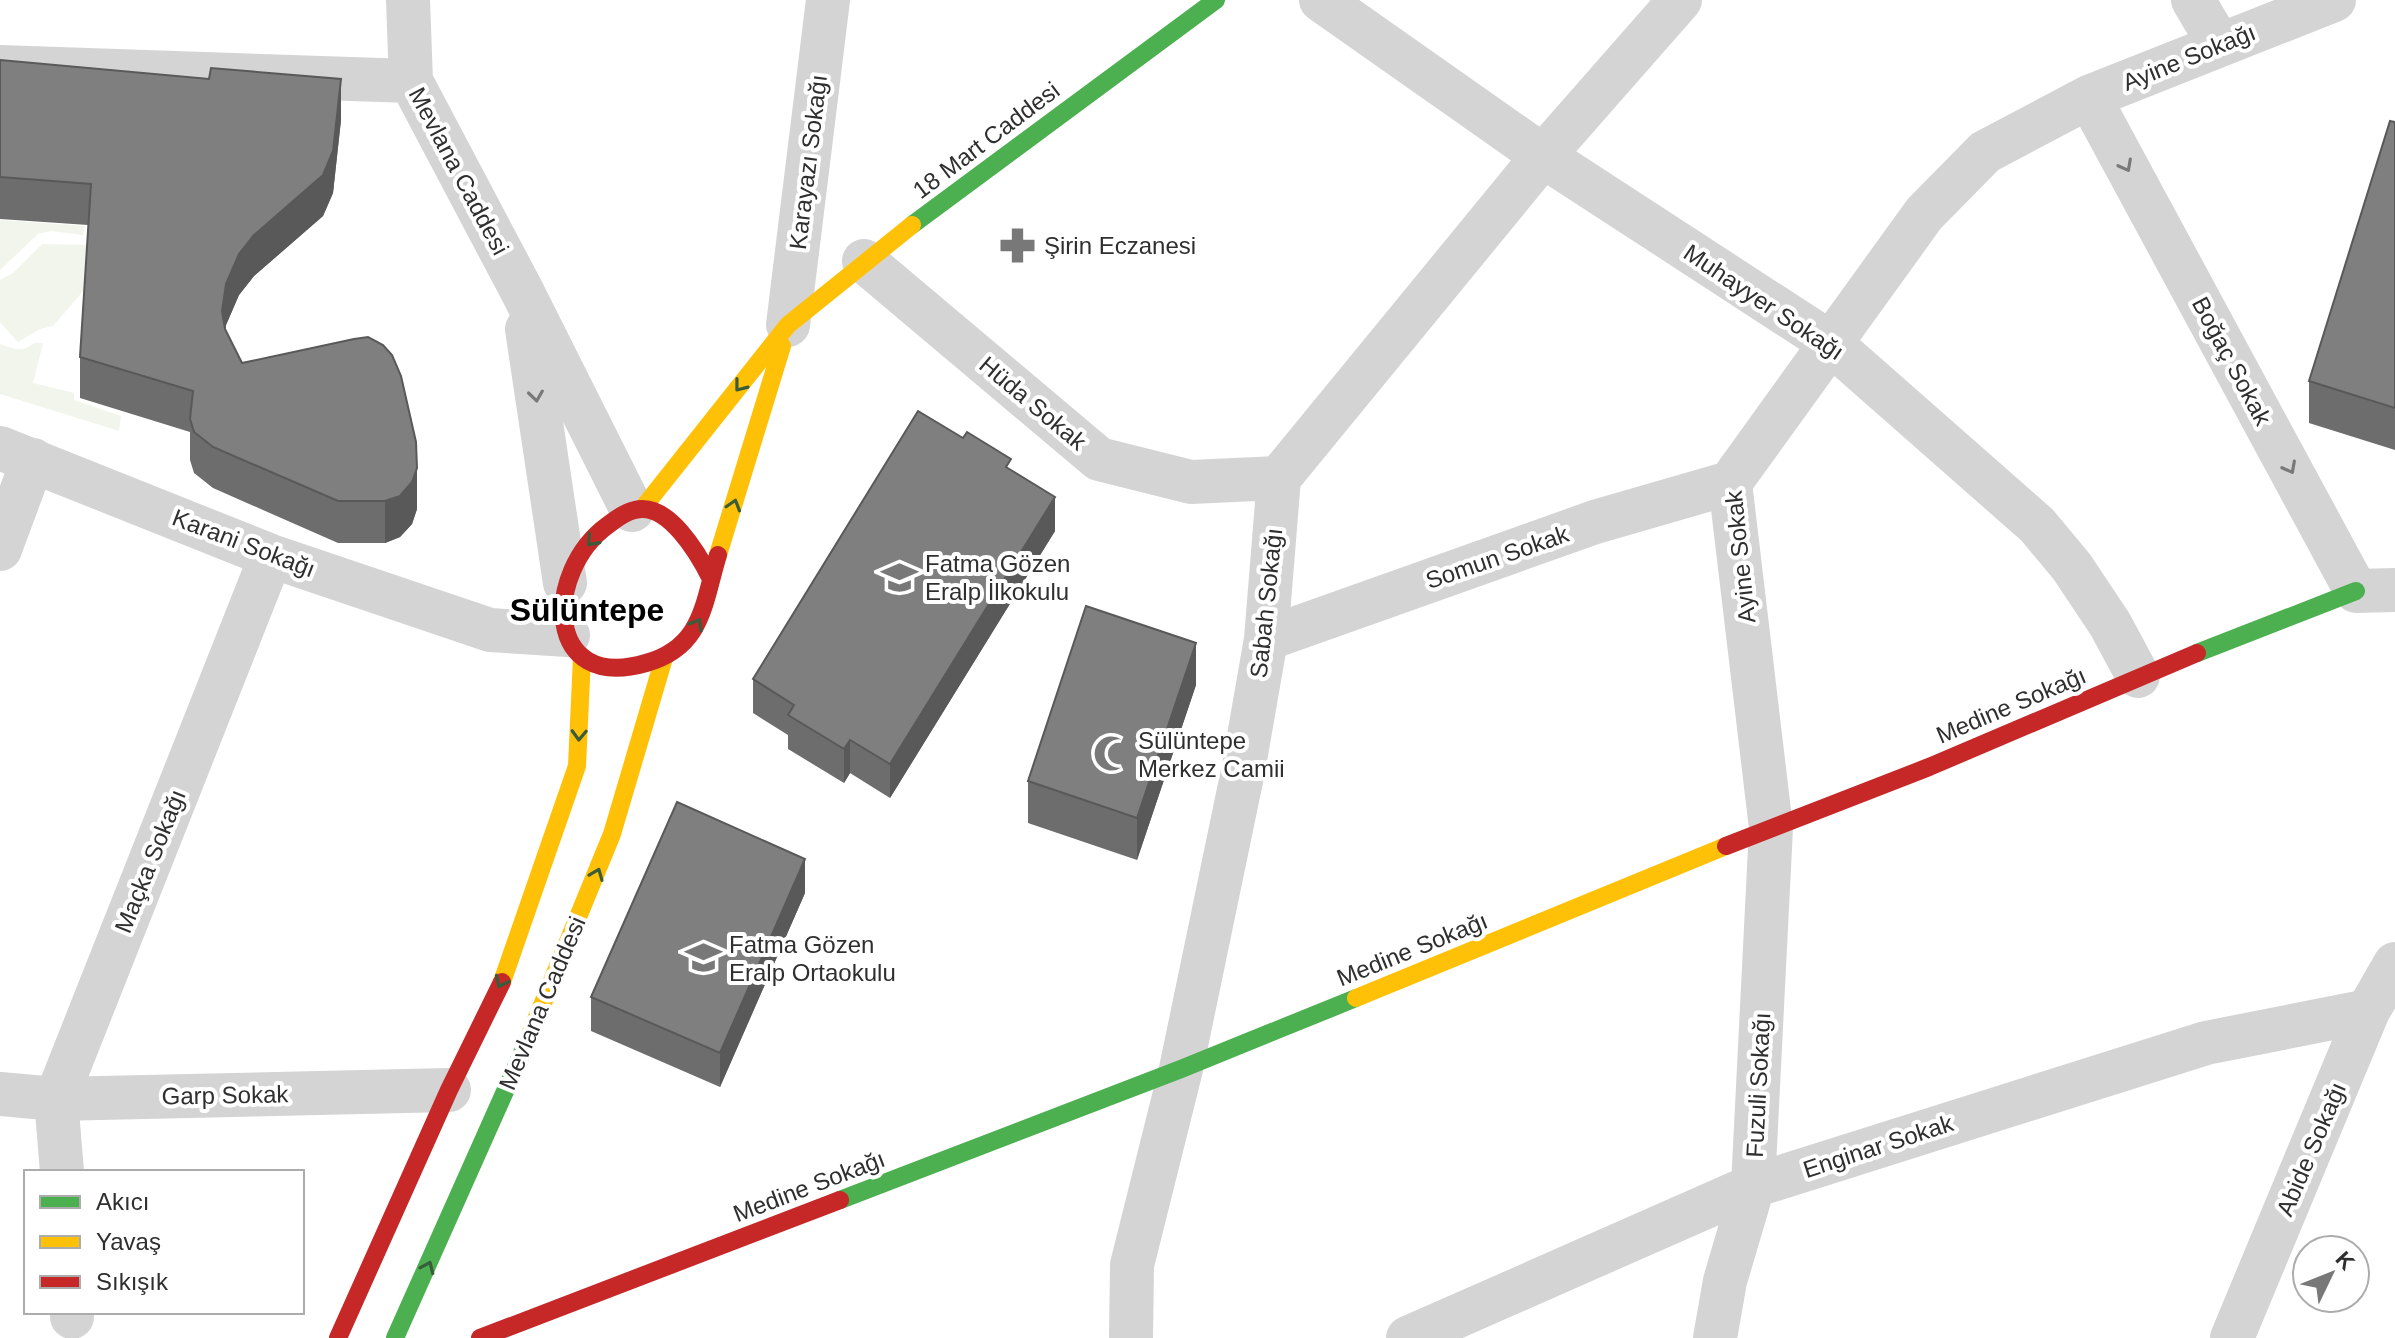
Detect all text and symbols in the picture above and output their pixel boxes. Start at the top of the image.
street label: Ayine Sokağı [2119,18,2259,96]
street label: Karayazı Sokağı [784,73,832,251]
street label: 18 Mart Caddesi [908,76,1064,204]
street label: Mevlana Caddesi [404,83,514,259]
one-way arrow [2116,157,2132,172]
pharmacy icon: Şirin Eczanesi [999,226,1037,264]
place label: Şirin Eczanesi [1044,232,1196,259]
street label: Muhayyer Sokağı [1679,239,1849,365]
street label: Boğaç Sokak [2187,292,2278,431]
street label: Hüda Sokak [974,351,1093,456]
one-way arrow [735,377,749,392]
one-way arrow [527,389,544,403]
one-way arrow [2280,460,2295,475]
street label: Ayine Sokak [1720,488,1760,625]
one-way arrow [725,498,741,512]
street label: Karani Sokağı [169,503,319,583]
street label: Somun Sokak [1422,520,1573,594]
street label: Sabah Sokağı [1245,527,1287,679]
one-way arrow [588,531,602,546]
place label: Fatma Gözen Eralp İlkokulu [925,550,1070,605]
school or university icon: Fatma Gözen Eralp İlkokulu [880,558,918,596]
district label: Sülüntepe [510,592,664,628]
one-way arrow [687,618,703,633]
street label: Medine Sokağı [1932,661,2090,749]
place label: Sülüntepe Merkez Camii [1138,727,1285,782]
one-way arrow [570,729,587,742]
mosque icon: Sülüntepe Merkez Camii [1093,735,1131,773]
street label: Maçka Sokağı [109,785,191,937]
one-way arrow [587,868,603,882]
street label: Medine Sokağı [1333,906,1491,992]
street label: Mevlana Caddesi [493,912,591,1094]
place label: Fatma Gözen Eralp Ortaokulu [729,931,896,986]
school or university icon: Fatma Gözen Eralp Ortaokulu [684,939,722,977]
one-way arrow [496,974,511,989]
street label: Fuzuli Sokağı [1741,1012,1775,1158]
street label: Abide Sokağı [2271,1078,2351,1220]
street label: Garp Sokak [161,1080,290,1110]
street label: Enginar Sokak [1800,1109,1957,1183]
street label: Medine Sokağı [729,1145,889,1227]
legend [24,1170,304,1314]
text: Akıcı [96,1188,149,1215]
text: Yavaş [96,1228,161,1255]
north arrow [2291,1234,2371,1314]
text: K [2331,1246,2360,1275]
one-way arrow [418,1261,434,1275]
text: Sıkışık [96,1268,169,1295]

